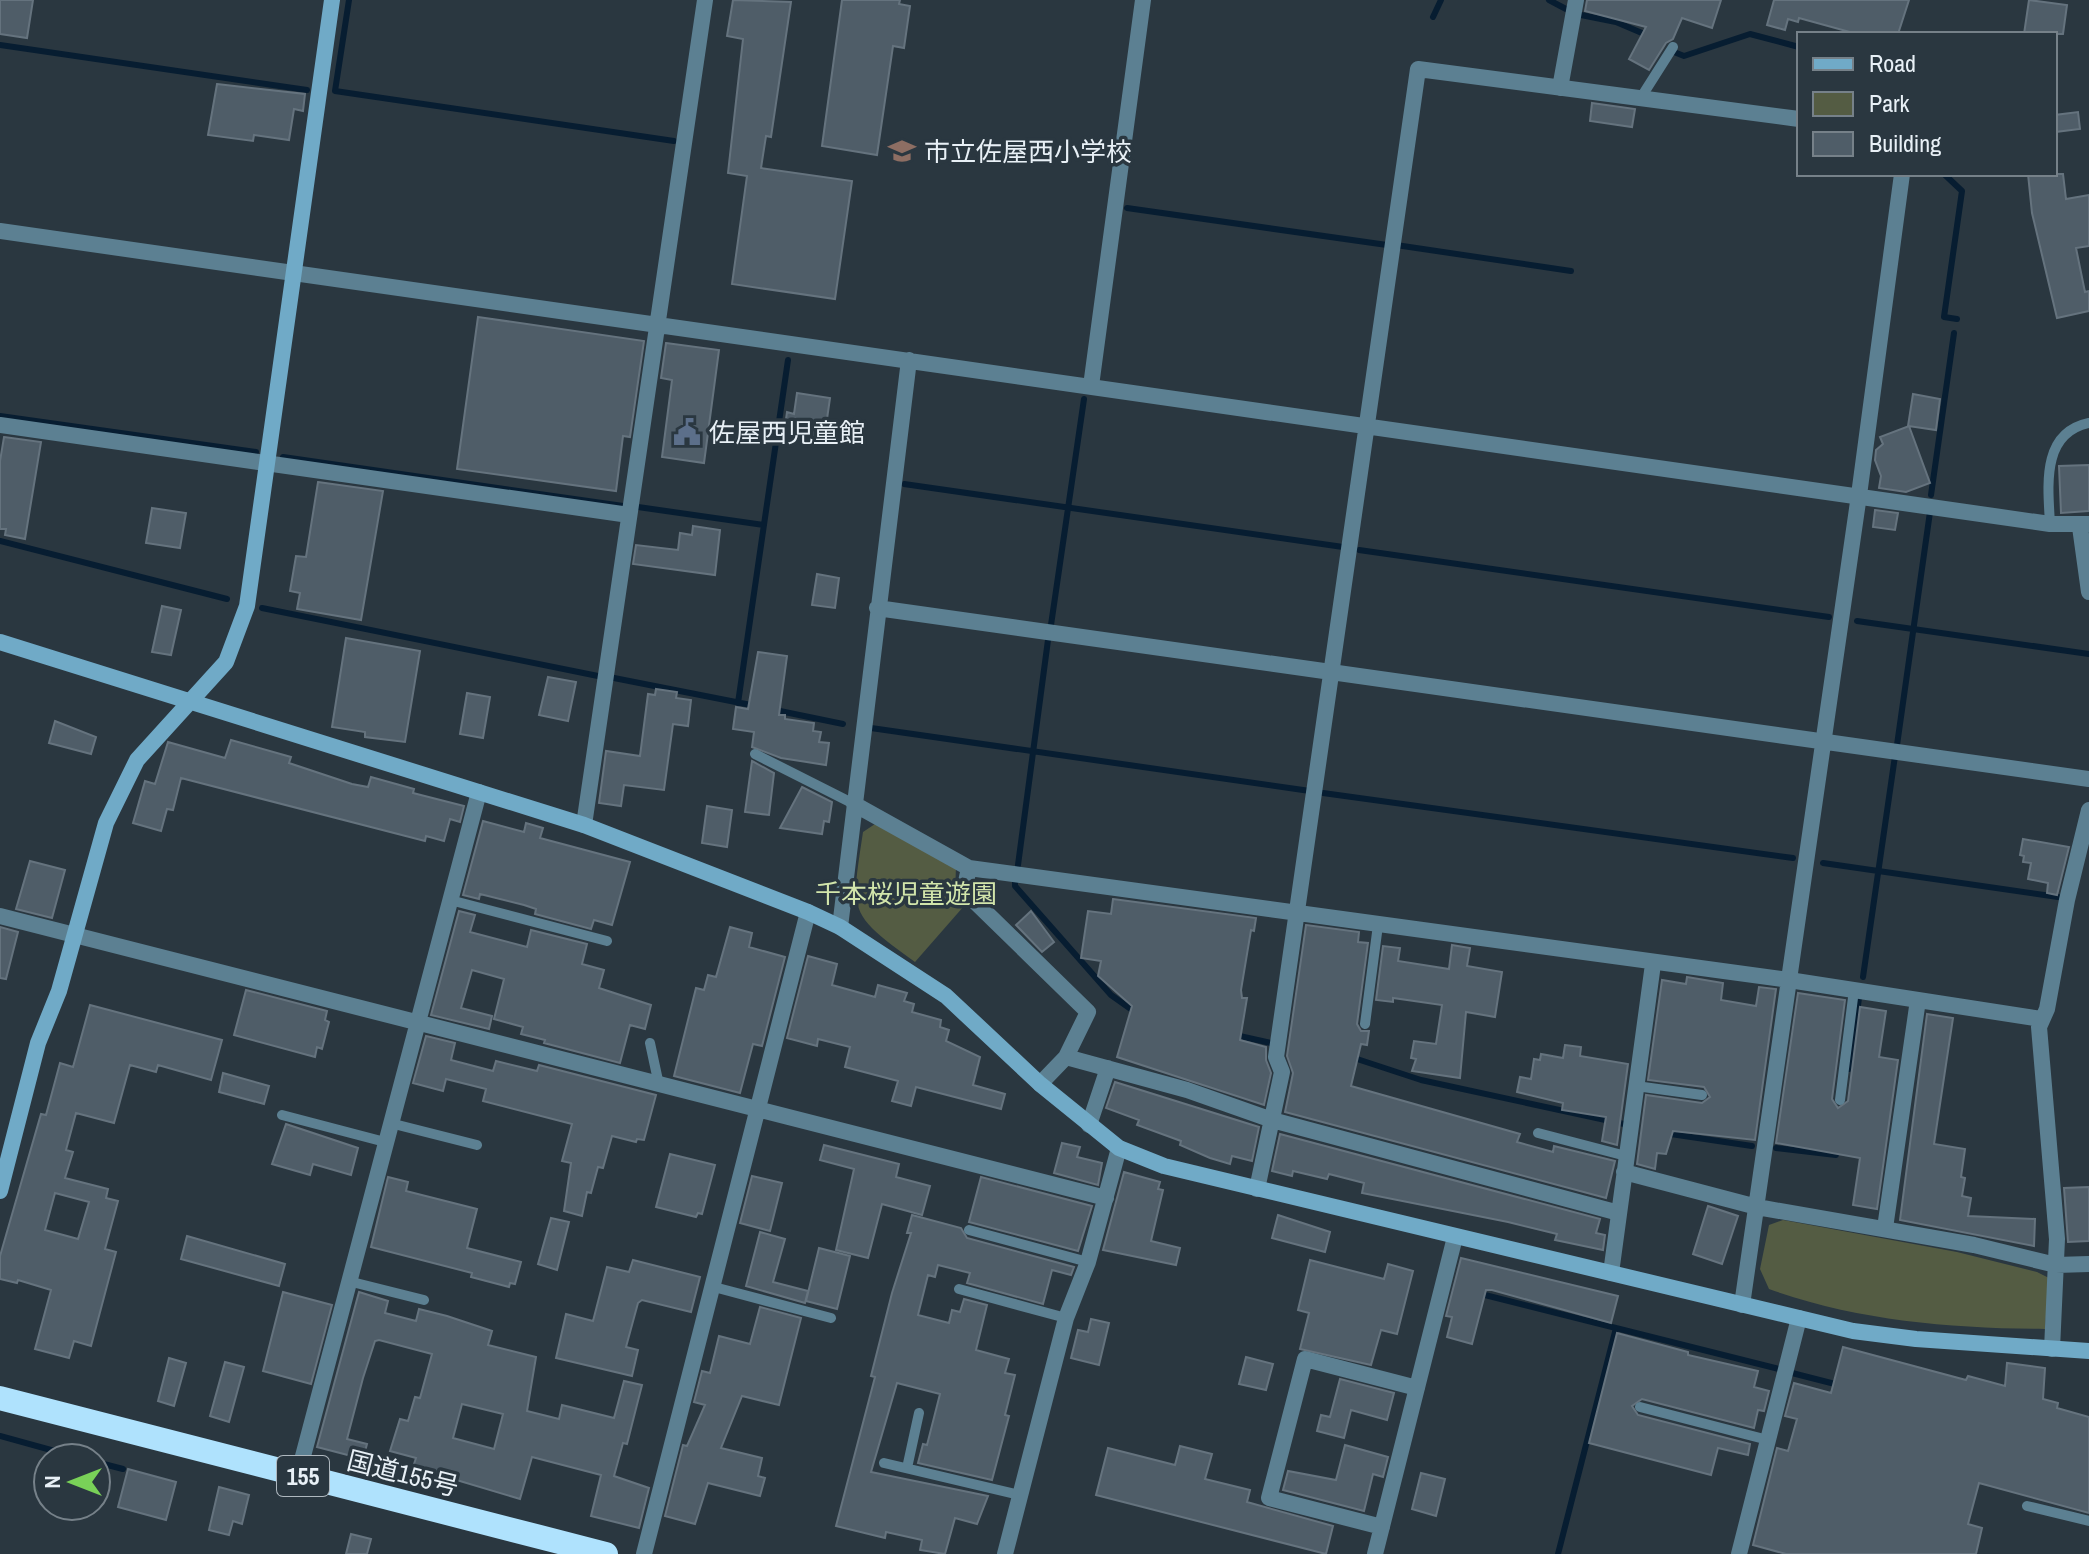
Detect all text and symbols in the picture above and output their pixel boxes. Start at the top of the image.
legend [1797,32,2057,176]
text: Road [1869,47,1916,79]
text: Park [1869,87,1910,119]
text: Building [1869,127,1941,159]
place label: 市立佐屋西小学校 [924,134,1132,169]
school or university icon: 市立佐屋西小学校 [887,136,917,166]
place label: 佐屋西児童館 [709,415,865,450]
public building icon: 佐屋西児童館 [672,417,702,447]
park label: 千本桜児童遊園 [815,876,997,911]
north arrow [32,1442,112,1522]
street label: 国道155号 [344,1442,462,1504]
road number: 155 [277,1456,329,1496]
text: N [37,1475,67,1489]

